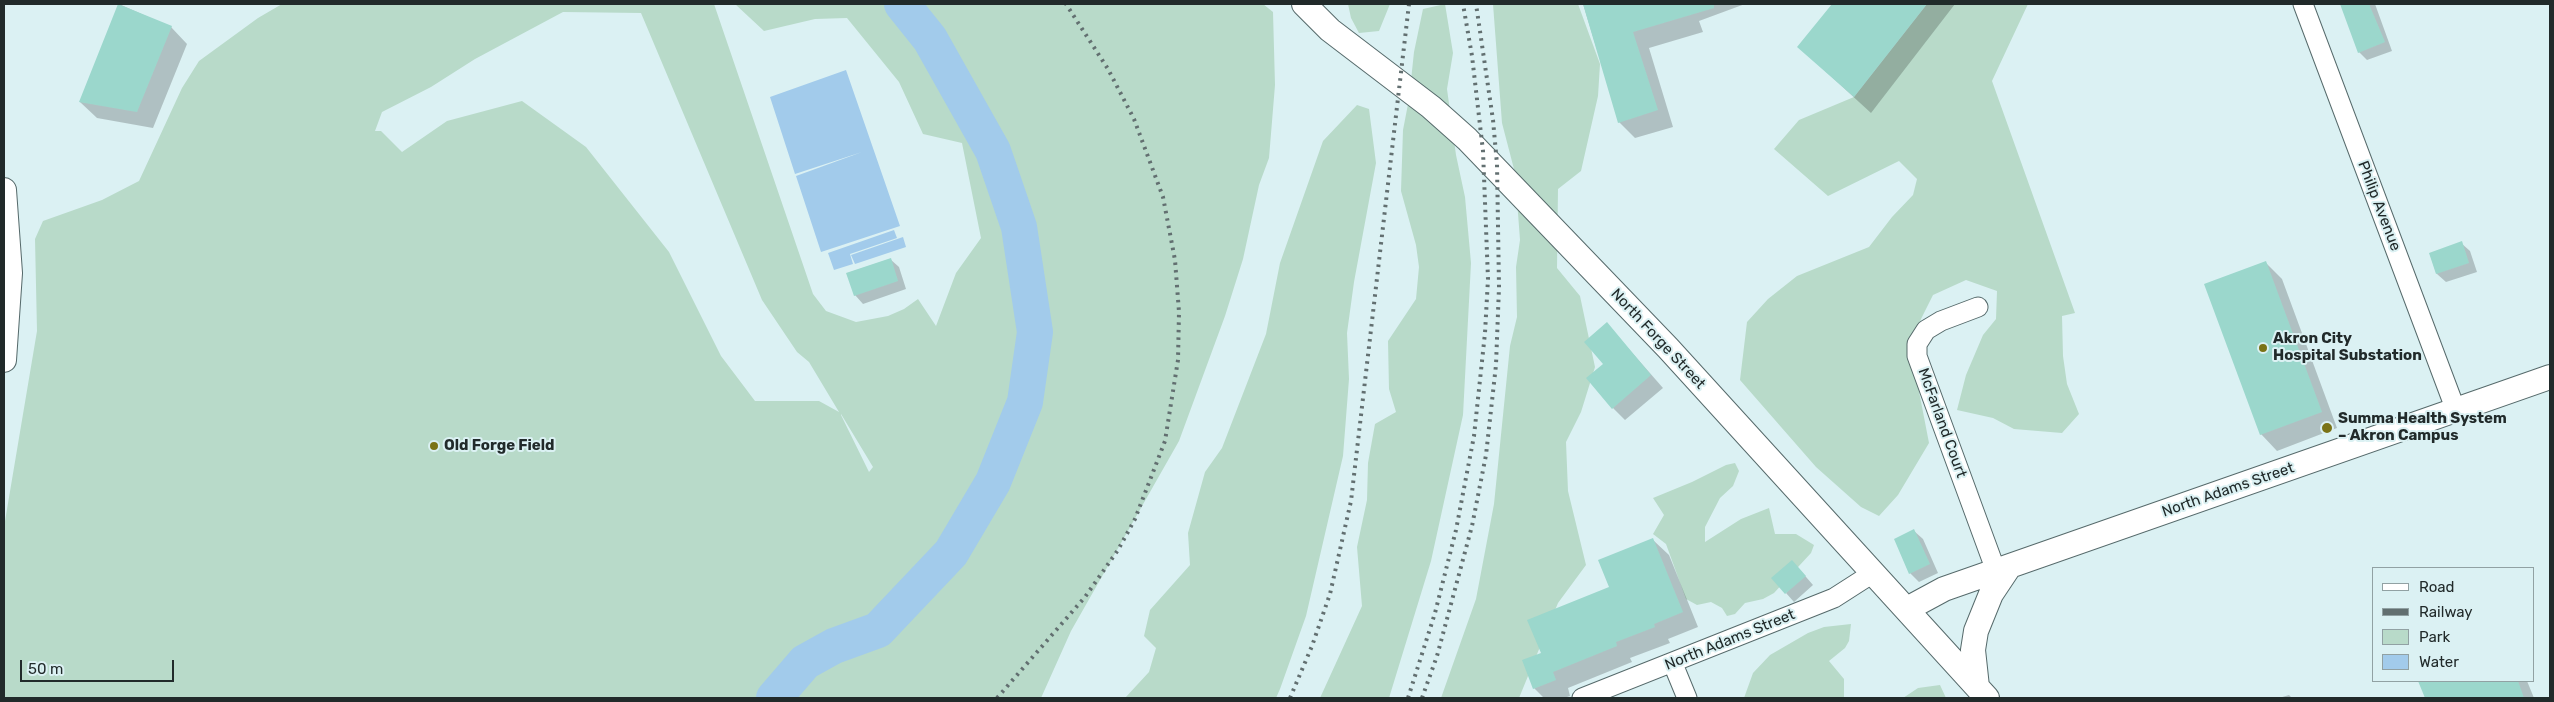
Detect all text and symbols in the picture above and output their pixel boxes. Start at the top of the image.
street label: Philip Avenue [2354,159,2404,253]
street label: North Forge Street [1607,285,1709,393]
place label: Akron City Hospital Substation [2273,330,2422,365]
marker: Akron City Hospital Substation [2257,342,2269,354]
street label: McFarland Court [1914,366,1970,480]
place label: Summa Health System – Akron Campus [2338,410,2507,445]
marker: Summa Health System – Akron Campus [2320,421,2334,435]
place label: Old Forge Field [444,437,554,455]
marker: Old Forge Field [428,440,440,452]
street label: North Adams Street [2160,459,2296,521]
legend [2372,567,2534,682]
text: Road [2419,578,2455,596]
text: Railway [2419,603,2473,621]
street label: North Adams Street [1662,606,1798,674]
text: Park [2419,628,2450,646]
scale bar [22,650,176,682]
text: Water [2419,653,2459,671]
text: 50 m [28,660,63,678]

